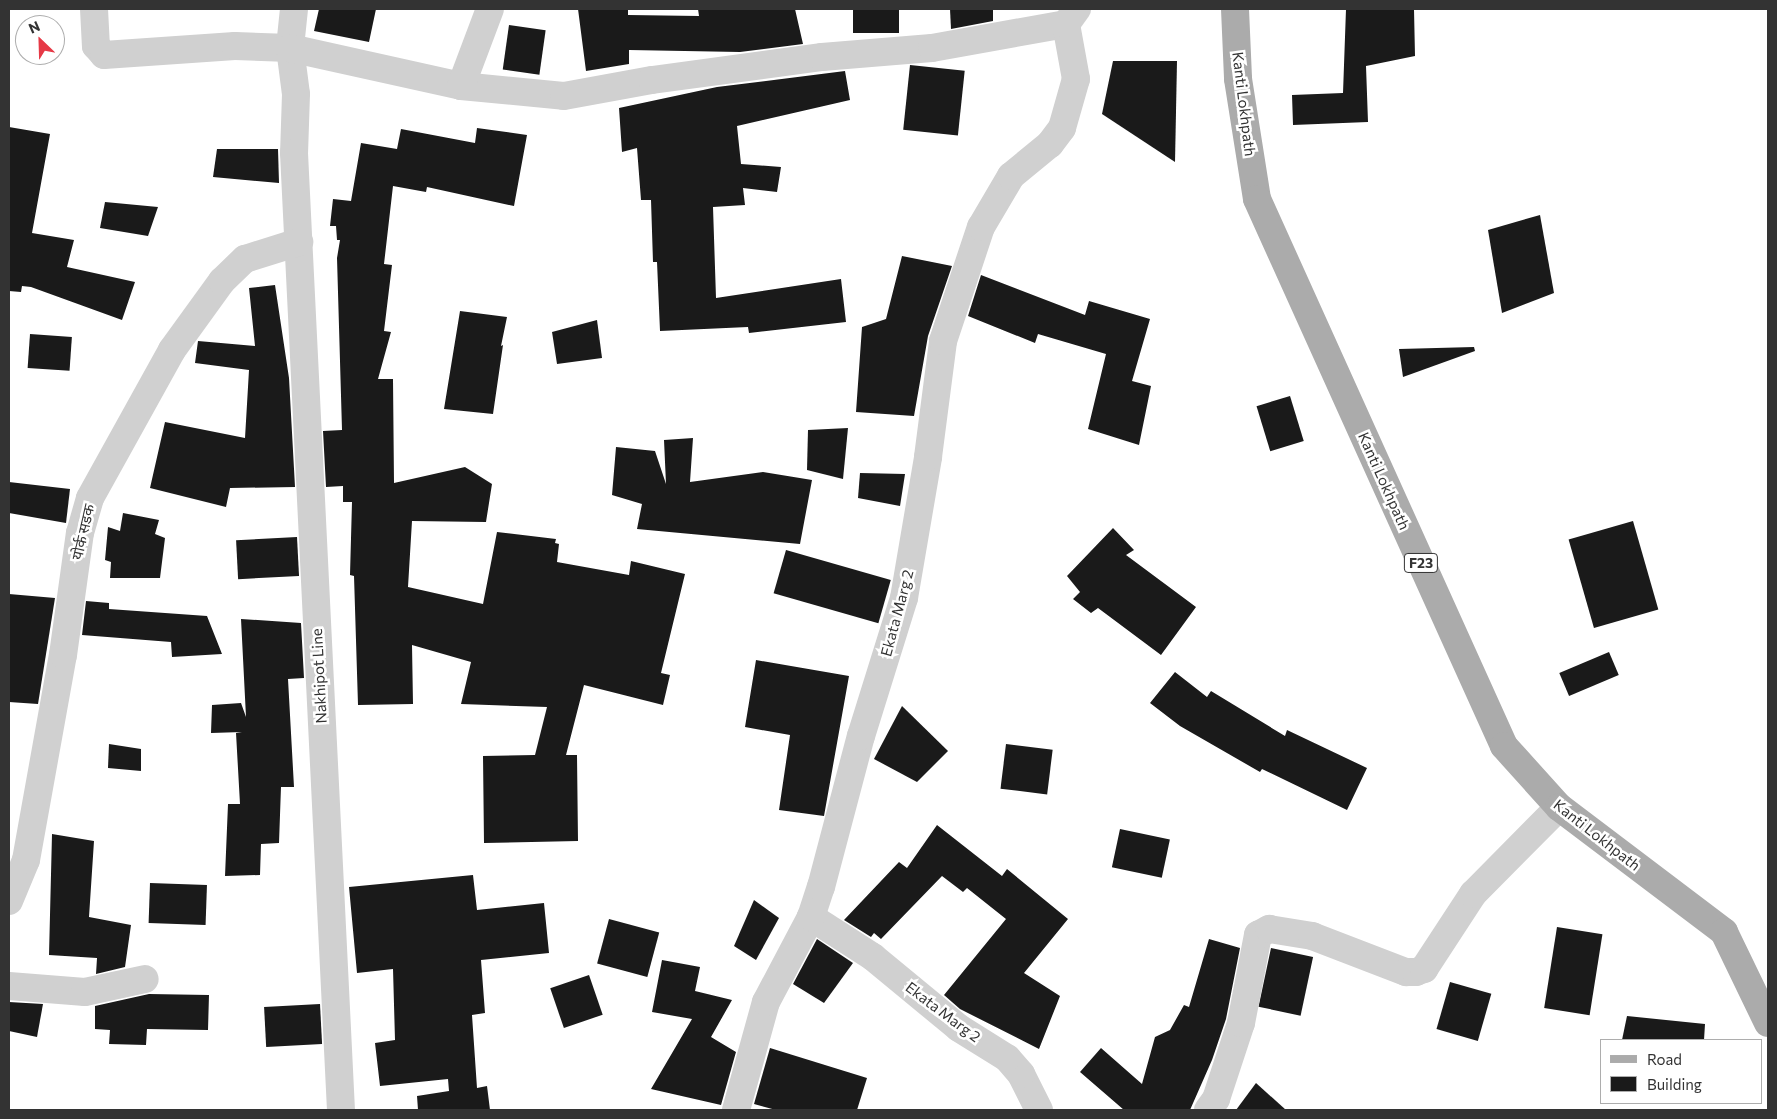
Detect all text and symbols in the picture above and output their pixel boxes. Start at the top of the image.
north arrow [15,15,65,65]
text: N [26,17,42,37]
street label: Kanti Lokhpath [1229,51,1259,157]
street label: Kanti Lokhpath [1354,429,1414,533]
street label: योर्क सडक [68,502,98,562]
road number: F23 [1404,552,1438,574]
street label: Ekata Marg 2 [877,568,917,658]
street label: Nakhipot Line [308,628,330,724]
street label: Kanti Lokhpath [1550,796,1644,874]
street label: Ekata Marg 2 [902,978,984,1046]
legend [1600,1039,1762,1104]
text: Road [1647,1050,1682,1068]
text: Building [1647,1075,1702,1093]

